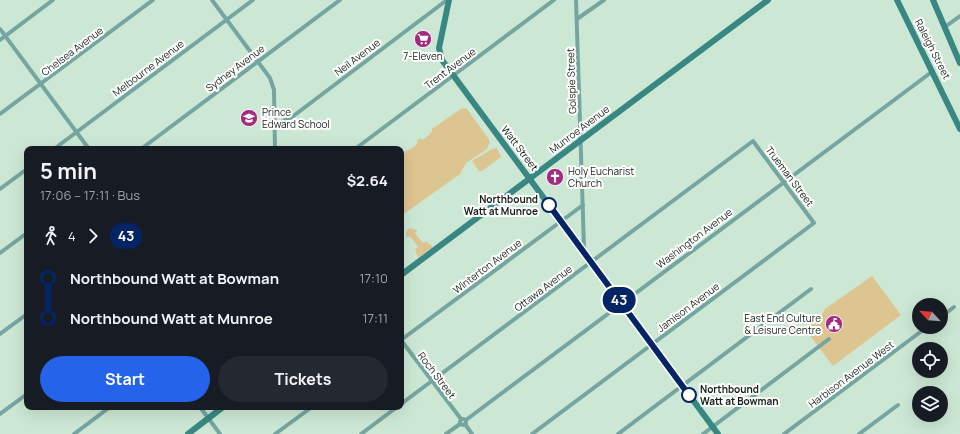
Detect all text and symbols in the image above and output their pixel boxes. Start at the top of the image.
street label: Raleigh Street [912,17,954,81]
street label: Chelsea Avenue [38,23,106,79]
supermarket icon: 7-Eleven [413,29,433,49]
street label: Neil Avenue [331,35,383,79]
street label: Melbourne Avenue [109,36,187,99]
street label: Sydney Avenue [203,41,267,95]
street label: Trent Avenue [421,44,479,92]
street label: Golspie Street [563,48,579,114]
place label: 7-Eleven [403,49,443,63]
street label: Munroe Avenue [546,102,612,156]
place label: Prince Edward School [262,105,330,131]
school or university icon: Prince Edward School [239,108,259,128]
street label: Watt Street [498,123,542,173]
street label: Trueman Street [763,143,817,209]
text: 5 min [40,156,97,186]
place label: Holy Eucharist Church [568,164,634,190]
church icon: Holy Eucharist Church [545,167,565,187]
text: $2.64 [347,170,388,191]
text: 17:06 – 17:11 · Bus [40,186,140,204]
place label: Northbound Watt at Munroe [464,192,538,218]
marker: Northbound Watt at Munroe [541,197,557,213]
street label: Washington Avenue [653,205,735,271]
icon: walk [40,225,62,247]
icon: forward [82,225,104,247]
text: 43 [118,226,134,245]
text: 4 [68,227,76,245]
street label: Winterton Avenue [450,235,524,296]
street label: Ottawa Avenue [511,262,575,314]
text: Northbound Watt at Bowman [70,268,279,289]
text: 17:10 [360,269,388,287]
street label: Jamison Avenue [654,279,722,335]
line badge: 43 [601,287,637,313]
text: 43 [611,290,627,309]
north arrow [912,298,948,334]
map controls [912,298,948,422]
text: Northbound Watt at Munroe [70,308,273,329]
text: 17:11 [362,309,388,327]
place label: East End Culture & Leisure Centre [744,311,821,337]
public building icon: East End Culture & Leisure Centre [824,314,844,334]
street label: Harbison Avenue West [805,337,897,411]
button: locate [912,342,948,378]
street label: Roch Street [415,349,459,401]
button: Start [40,356,210,402]
button: Tickets [218,356,388,402]
place label: Northbound Watt at Bowman [700,382,779,408]
button: layers [912,386,948,422]
marker: Northbound Watt at Bowman [681,387,697,403]

